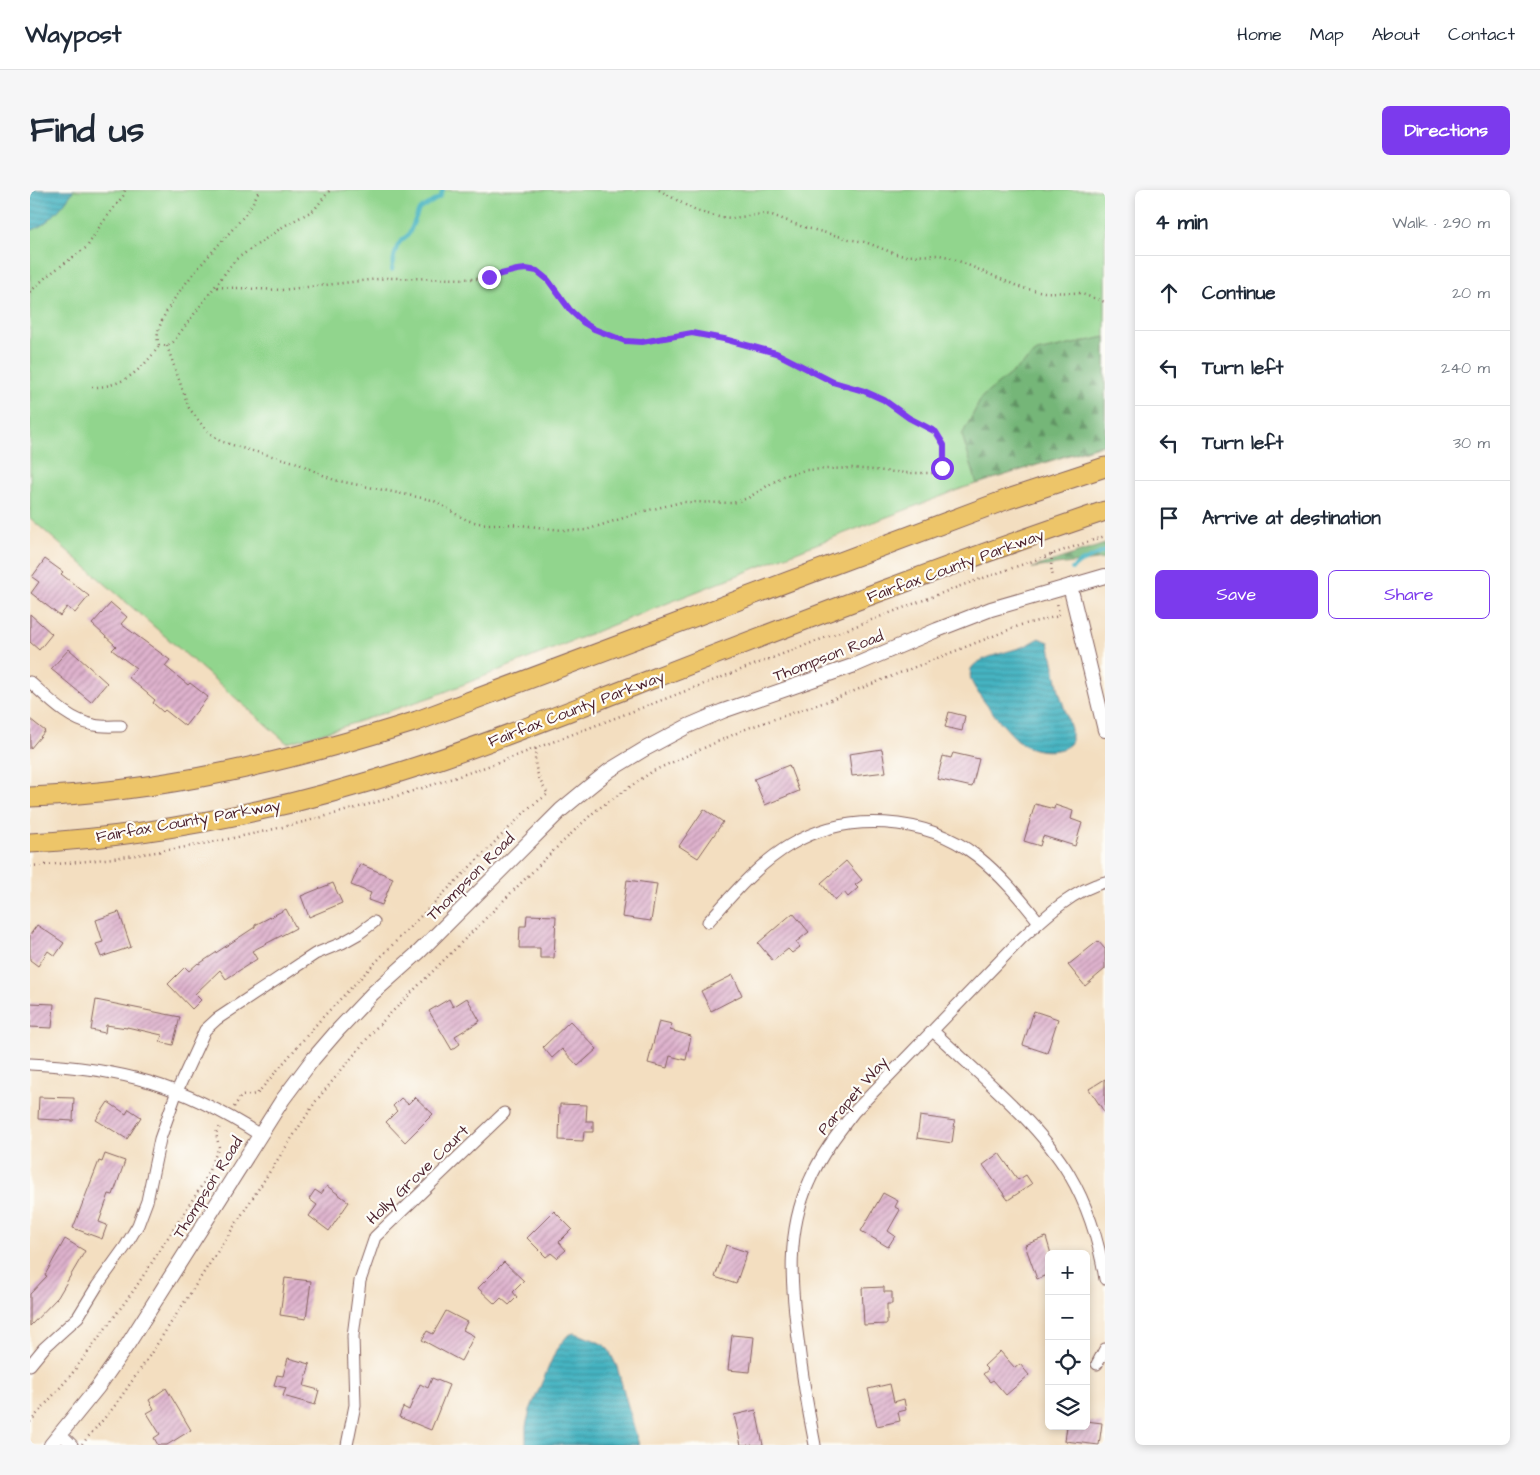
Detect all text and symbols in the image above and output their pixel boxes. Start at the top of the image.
text: Waypost [25,18,122,52]
text: Home [1237,22,1282,47]
text: Map [1310,22,1344,47]
text: About [1372,22,1420,47]
text: Contact [1448,22,1515,47]
text: Find us [30,106,144,155]
button: Directions [1382,106,1510,155]
text: 4 min [1155,208,1208,237]
text: Walk · 290 m [1392,212,1490,234]
route end [478,266,501,289]
icon: ahead [1155,279,1183,307]
text: Continue [1202,280,1276,307]
text: 20 m [1452,282,1490,304]
icon: left [1155,354,1183,382]
text: Turn left [1202,355,1283,382]
text: 240 m [1441,357,1490,379]
icon: left [1155,429,1183,457]
text: Turn left [1202,430,1283,457]
text: 30 m [1453,432,1490,454]
route start [931,457,954,480]
icon: arrive [1155,504,1183,532]
text: Arrive at destination [1202,505,1381,532]
street label: Fairfax County Parkway [864,524,1048,609]
button: Save [1155,570,1318,619]
button: Share [1328,570,1490,619]
street label: Thompson Road [770,625,887,687]
street label: Fairfax County Parkway [485,665,668,754]
street label: Fairfax County Parkway [94,794,283,849]
street label: Thompson Road [422,828,520,926]
street label: Parapet Way [812,1051,894,1140]
street label: Holly Grove Court [362,1120,475,1230]
street label: Thompson Road [168,1132,248,1243]
map controls [1045,1250,1090,1430]
button: + [1045,1250,1090,1295]
button: − [1045,1295,1090,1340]
button: locate [1045,1340,1090,1385]
button: layers [1045,1385,1090,1430]

